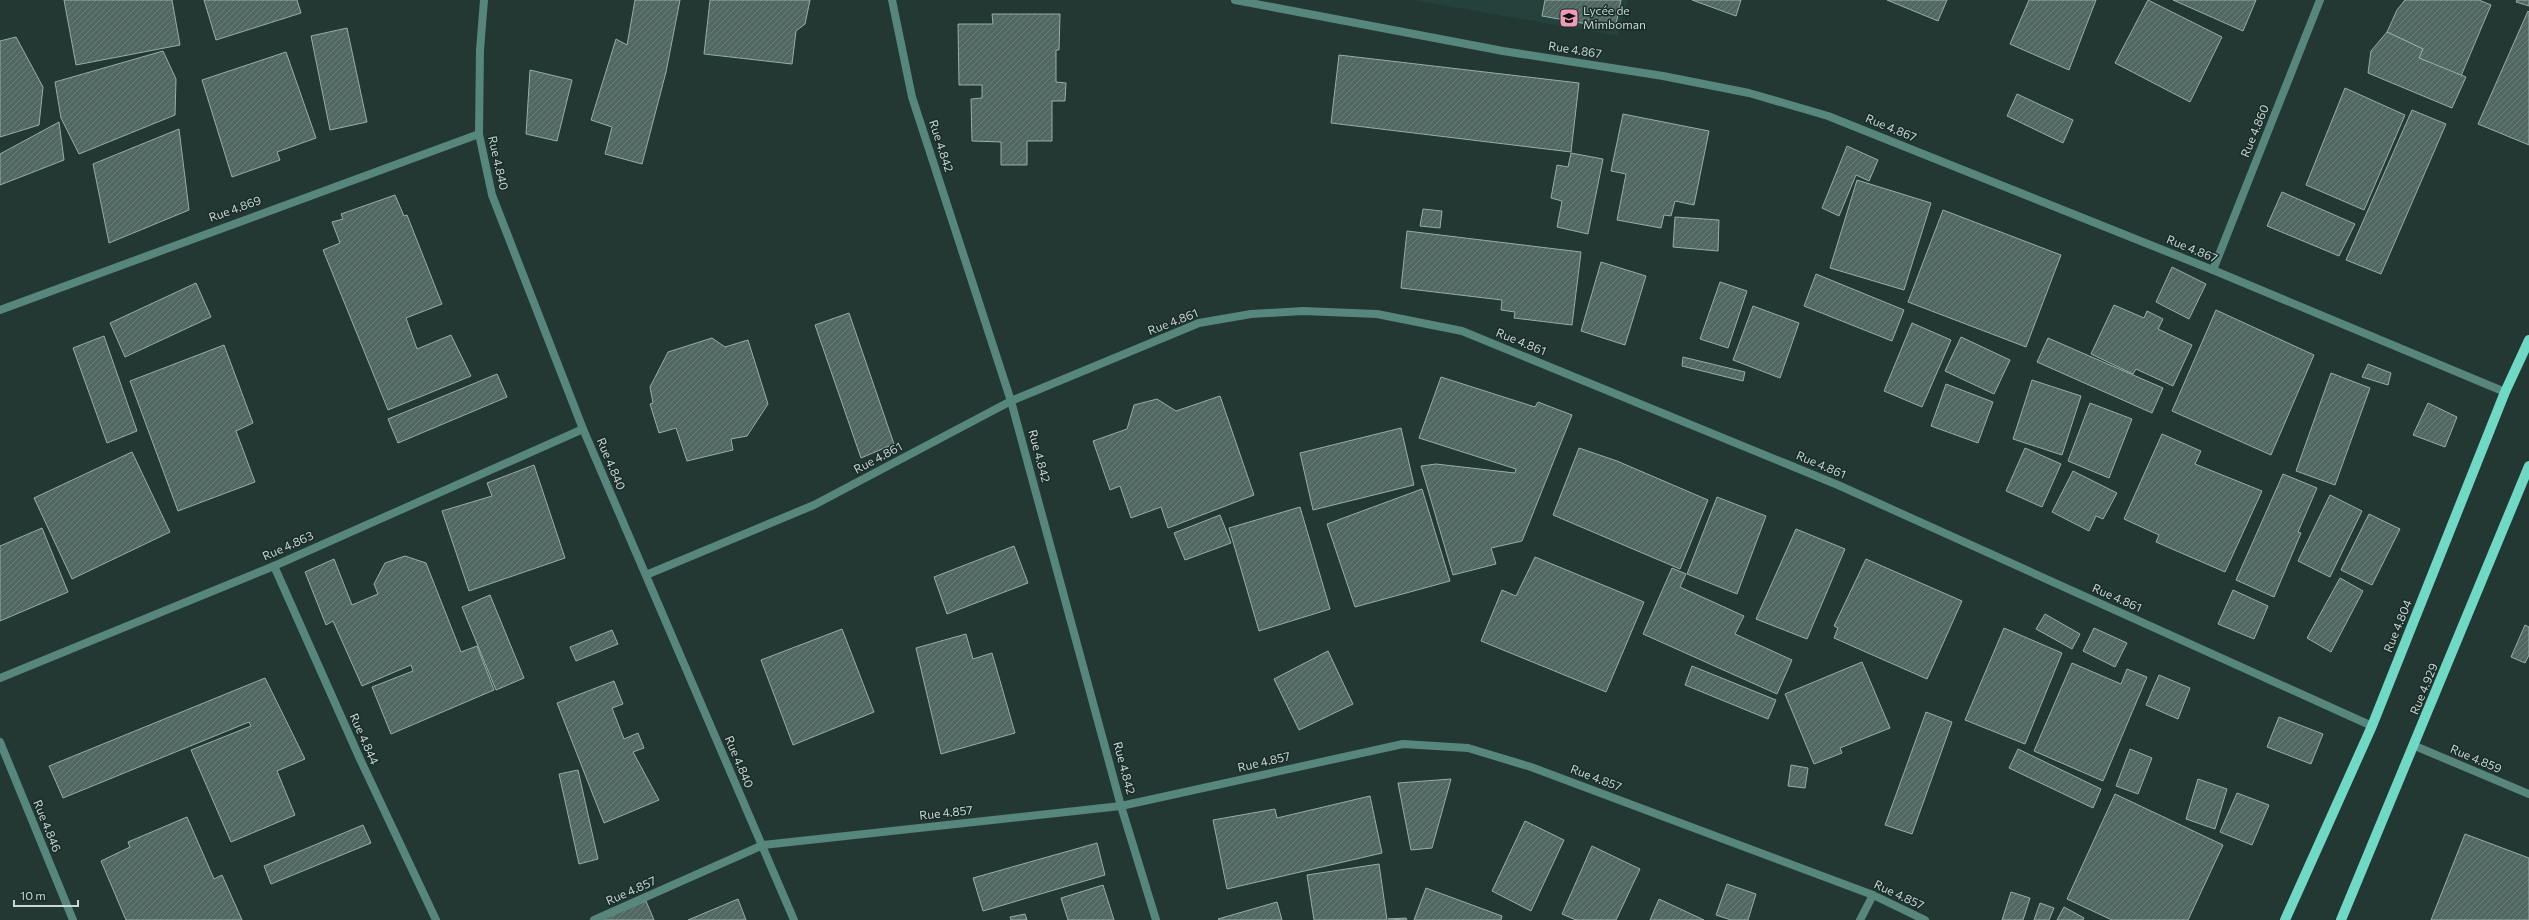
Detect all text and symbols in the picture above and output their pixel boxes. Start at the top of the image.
place label: Lycée de Mimboman [1583,3,1646,31]
school or university icon: Lycée de Mimboman [1558,7,1580,29]
street label: Rue 4.867 [1547,38,1603,60]
street label: Rue 4.860 [2237,102,2271,159]
street label: Rue 4.867 [1864,110,1919,144]
street label: Rue 4.842 [927,118,957,174]
street label: Rue 4.840 [486,134,512,191]
street label: Rue 4.869 [207,192,263,224]
street label: Rue 4.867 [2165,231,2220,265]
street label: Rue 4.861 [1146,305,1200,337]
street label: Rue 4.861 [1494,325,1548,357]
street label: Rue 4.842 [1026,428,1054,484]
street label: Rue 4.840 [595,435,629,492]
street label: Rue 4.861 [851,439,904,476]
street label: Rue 4.861 [1794,447,1848,481]
street label: Rue 4.863 [260,528,315,563]
street label: Rue 4.861 [2090,580,2144,614]
street label: Rue 4.804 [2380,597,2414,654]
street label: Rue 4.929 [2406,661,2440,716]
street label: Rue 4.844 [347,711,382,766]
street label: Rue 4.840 [723,733,757,790]
street label: Rue 4.842 [1111,740,1139,796]
street label: Rue 4.859 [2449,741,2504,775]
street label: Rue 4.857 [1236,748,1291,774]
street label: Rue 4.857 [1569,761,1624,793]
street label: Rue 4.846 [31,798,65,854]
street label: Rue 4.857 [919,802,973,822]
street label: Rue 4.857 [603,873,658,907]
street label: Rue 4.857 [1872,876,1927,912]
scale bar [14,882,78,908]
text: 10 m [20,888,46,902]

